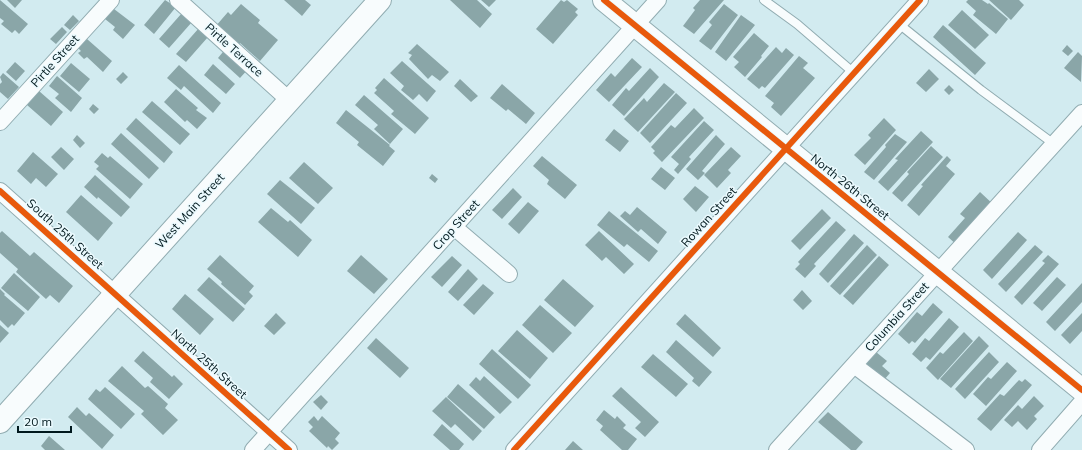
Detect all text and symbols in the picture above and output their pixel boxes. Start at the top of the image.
street label: Pirtle Terrace [202,20,267,80]
street label: Pirtle Street [27,31,82,90]
street label: North 26th Street [808,150,893,223]
street label: West Main Street [152,170,227,251]
street label: Rowan Street [678,183,740,250]
street label: South 25th Street [24,195,107,272]
street label: Crop Street [429,196,482,253]
street label: Columbia Street [861,279,932,355]
street label: North 25th Street [168,326,250,402]
scale bar [18,408,71,434]
text: 20 m [24,414,52,429]

